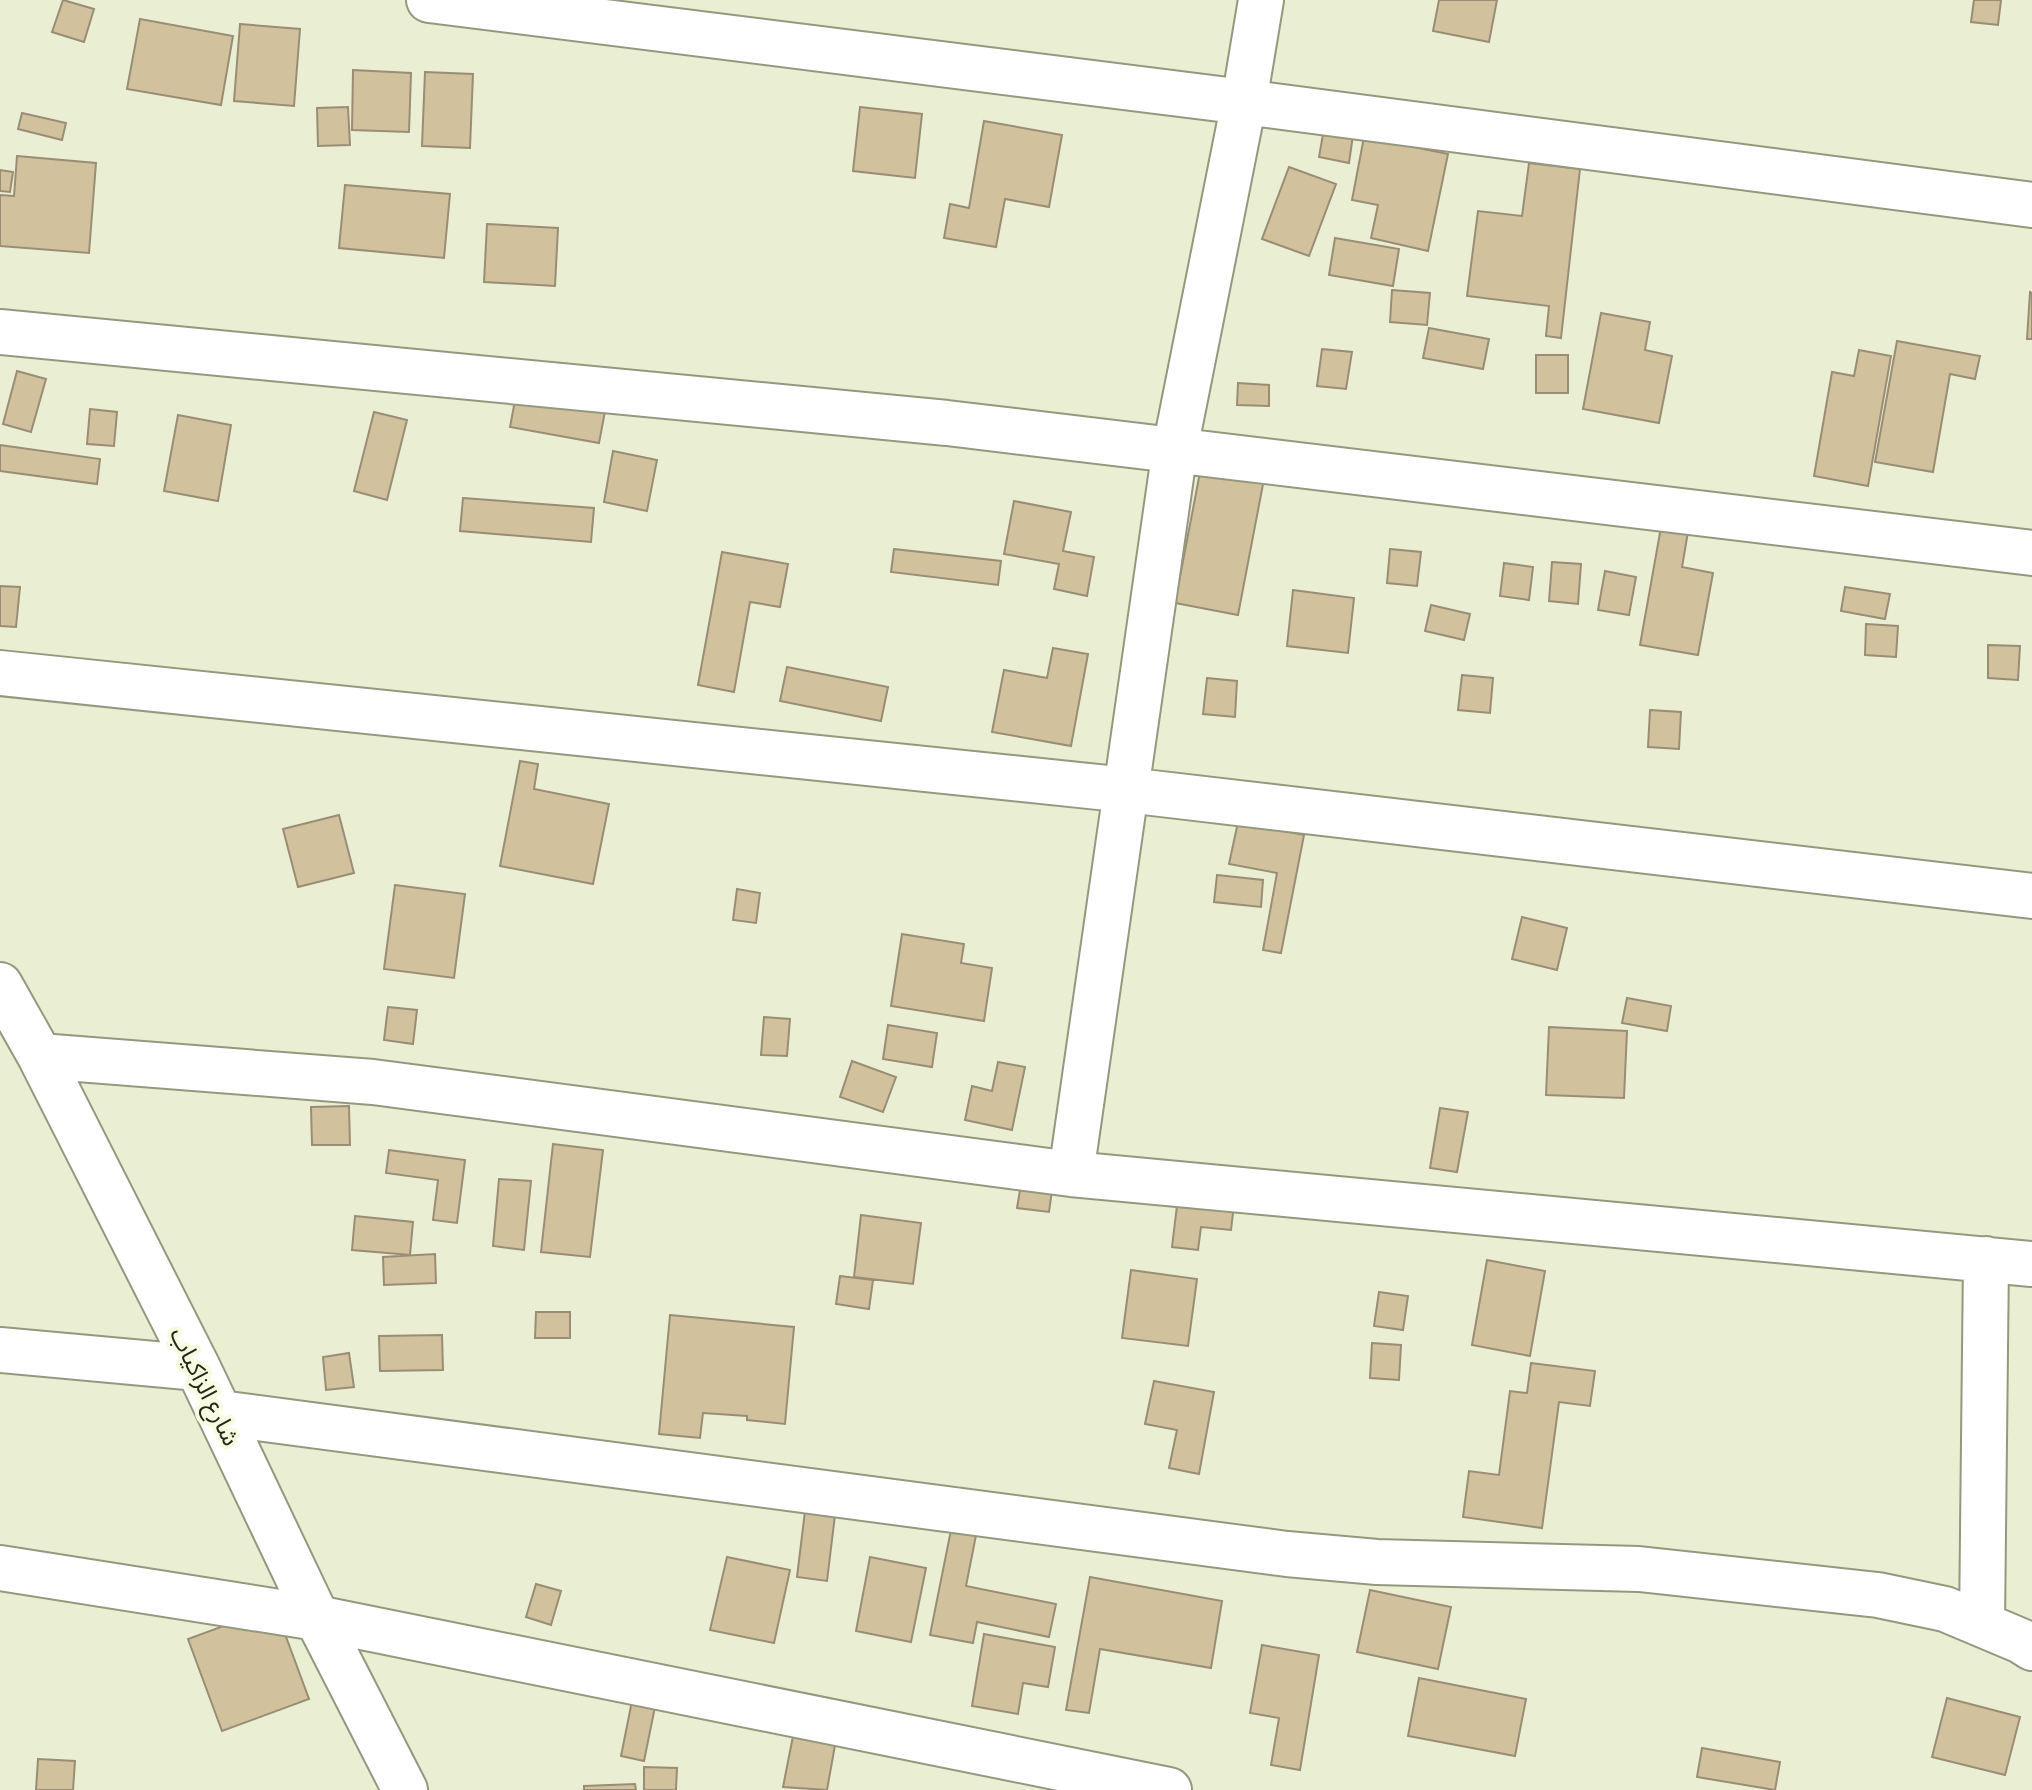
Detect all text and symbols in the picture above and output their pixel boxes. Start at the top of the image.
street label: شارع الزاكياب [161,1322,247,1452]

